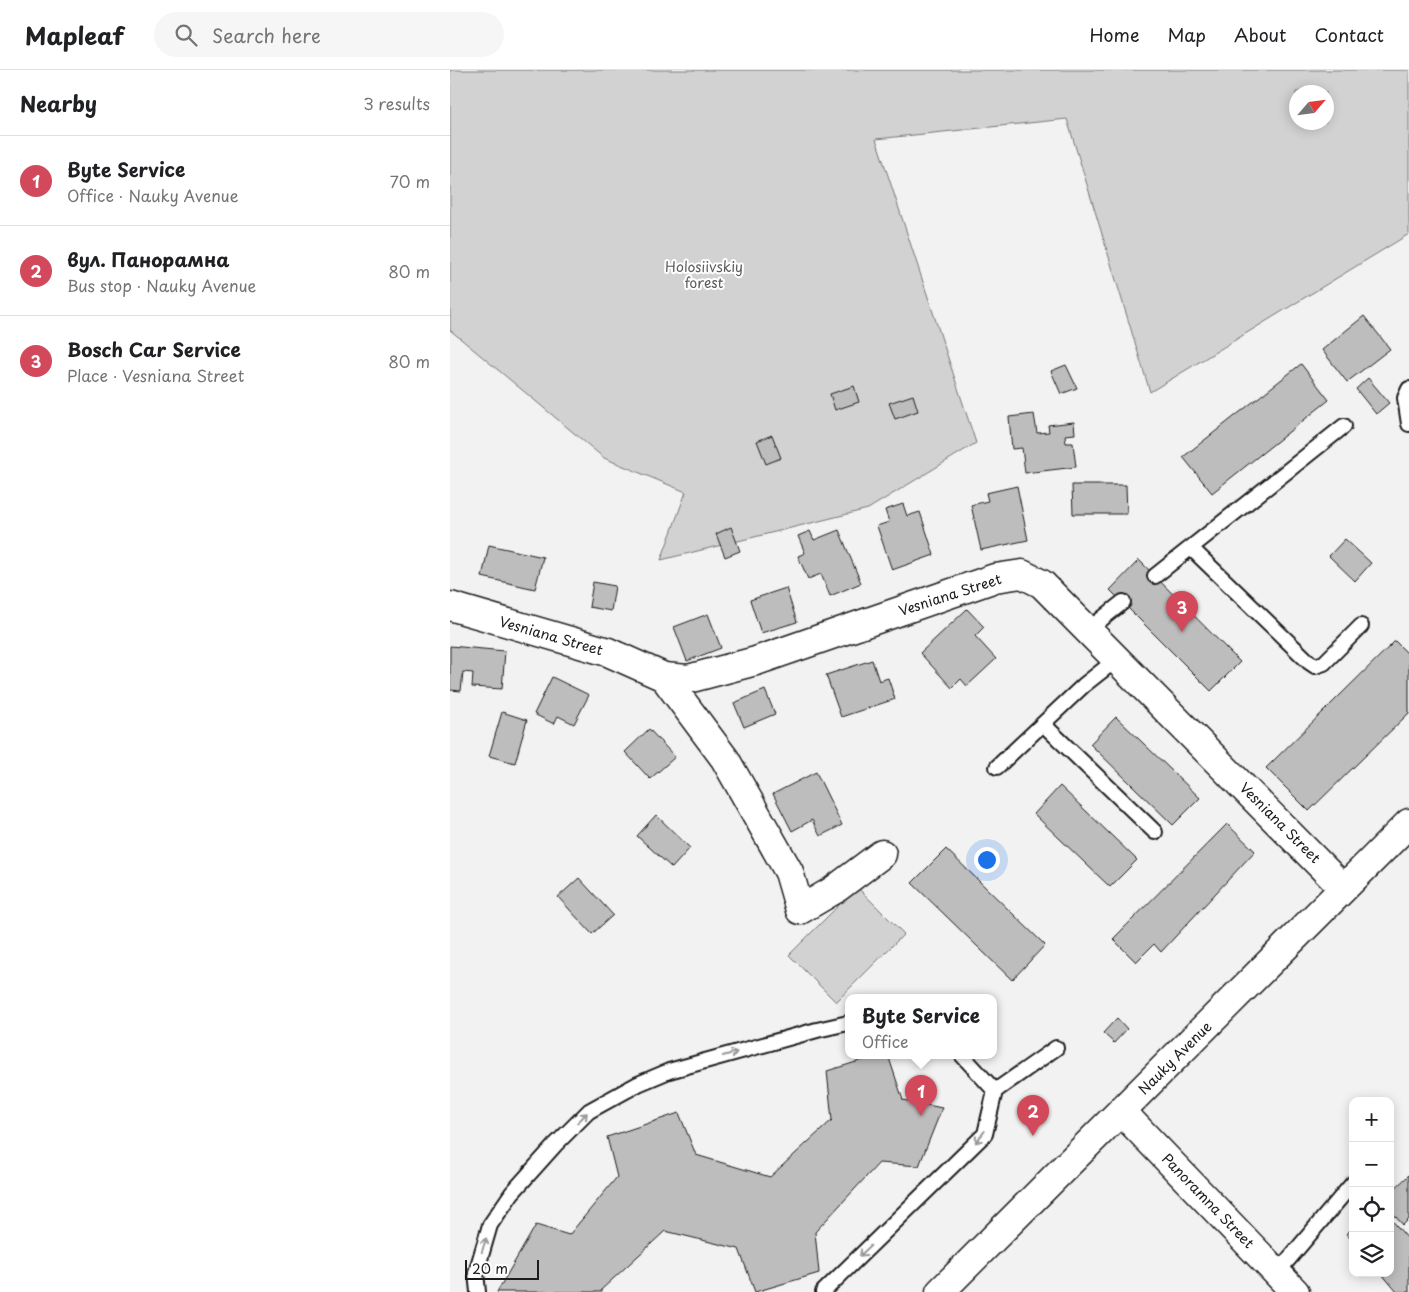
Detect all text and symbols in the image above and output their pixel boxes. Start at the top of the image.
search box [154,12,504,57]
text: Mapleaf [25,17,124,53]
icon: search [172,21,200,49]
text: Search here [212,21,321,49]
text: Home [1089,21,1139,48]
text: Map [1167,21,1206,48]
text: About [1234,21,1286,48]
text: Contact [1314,21,1384,48]
north arrow [1289,85,1334,130]
text: Nearby [20,87,97,119]
text: 3 results [363,91,430,115]
text: Byte Service [67,155,185,183]
text: 1 [32,169,40,193]
text: 70 m [390,169,430,193]
text: Office · Nauky Avenue [67,183,238,207]
text: вул. Панорамна [67,245,230,273]
park label: Holosiivskiy forest [665,256,743,293]
text: 2 [30,259,42,283]
text: 80 m [388,259,430,283]
text: Bus stop · Nauky Avenue [67,273,256,297]
text: Bosch Car Service [67,335,241,363]
text: 3 [31,349,41,373]
text: 80 m [388,349,430,373]
text: Place · Vesniana Street [67,363,244,387]
street label: Vesniana Street [896,568,1004,621]
pin: 3 [1166,591,1198,632]
street label: Vesniana Street [497,611,606,660]
street label: Vesniana Street [1235,777,1326,868]
your location [974,847,1000,873]
popup [845,994,997,1059]
text: Byte Service [862,1001,980,1029]
street label: Nauky Avenue [1133,1016,1216,1099]
text: Office [862,1029,909,1053]
one-way arrow [722,1049,738,1059]
pin: 1 [905,1075,937,1116]
pin: 2 [1017,1095,1049,1136]
map controls [1349,1097,1394,1277]
button: + [1349,1097,1394,1142]
one-way arrow [576,1111,588,1124]
one-way arrow [975,1130,986,1143]
button: − [1349,1142,1394,1187]
street label: Panoramna Street [1157,1148,1259,1253]
button: locate [1349,1187,1394,1232]
button: layers [1349,1232,1394,1277]
one-way arrow [479,1237,489,1253]
one-way arrow [859,1245,871,1257]
scale bar [465,1257,539,1280]
text: 20 m [472,1258,508,1279]

